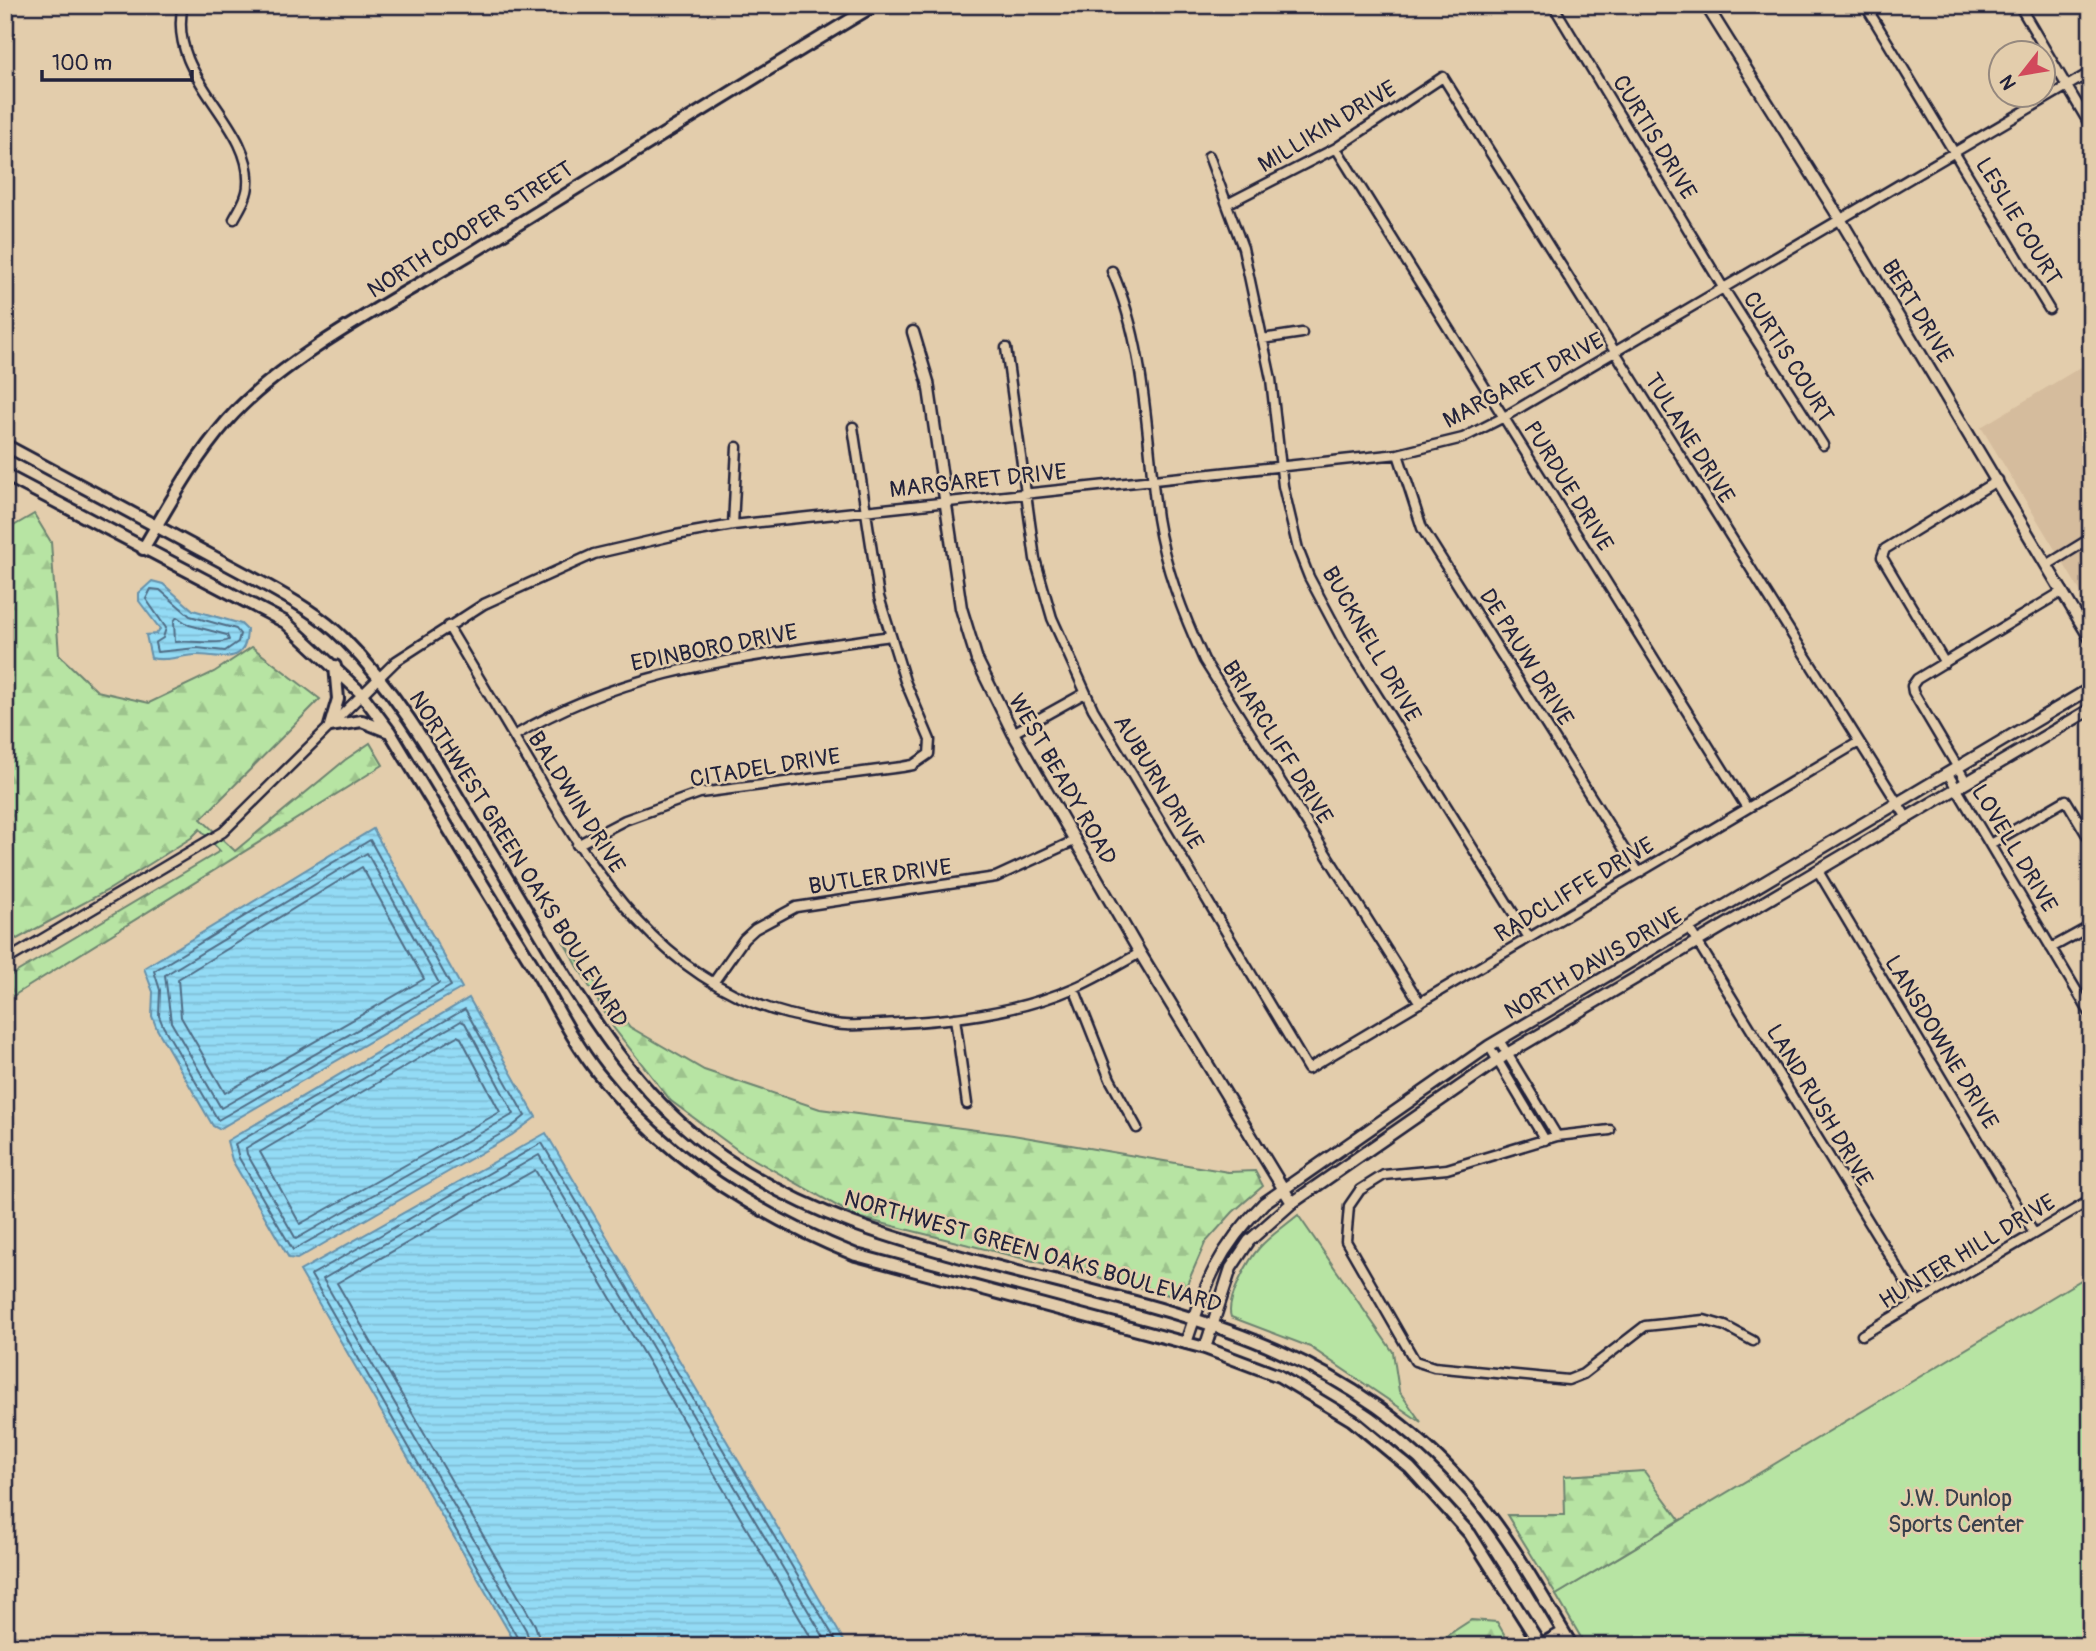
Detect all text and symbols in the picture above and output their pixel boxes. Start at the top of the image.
scale bar [42,38,192,82]
north arrow [1988,38,2058,108]
text: 100 m [52,50,112,77]
street label: CURTIS DRIVE [1606,70,1703,205]
text: N [1995,70,2022,94]
street label: MILLIKIN DRIVE [1253,74,1402,179]
street label: LESLIE COURT [1969,152,2068,291]
street label: NORTH COOPER STREET [362,154,579,305]
street label: BERT DRIVE [1875,254,1960,368]
street label: CURTIS COURT [1737,286,1841,429]
street label: MARGARET DRIVE [1438,326,1609,435]
street label: TULANE DRIVE [1638,368,1741,509]
street label: PURDUE DRIVE [1517,416,1620,557]
street label: MARGARET DRIVE [888,457,1068,504]
street label: BUCKNELL DRIVE [1315,561,1428,727]
street label: DE PAUW DRIVE [1473,583,1580,731]
street label: EDINBORO DRIVE [628,617,800,678]
street label: BRIARCLIFF DRIVE [1216,655,1340,829]
street label: NORTHWEST GREEN OAKS BOULEVARD [403,686,635,1033]
street label: WEST BEADY ROAD [1002,689,1123,870]
street label: AUBURN DRIVE [1107,710,1210,855]
street label: BALDWIN DRIVE [521,726,632,879]
street label: CITADEL DRIVE [688,741,842,794]
street label: LOVELL DRIVE [1965,779,2064,918]
street label: RADCLIFFE DRIVE [1489,830,1659,948]
street label: BUTLER DRIVE [807,852,954,901]
street label: NORTH DAVIS DRIVE [1499,901,1687,1026]
street label: LANSDOWNE DRIVE [1878,950,2005,1135]
street label: LAND RUSH DRIVE [1760,1019,1879,1192]
street label: NORTHWEST GREEN OAKS BOULEVARD [841,1184,1225,1319]
street label: HUNTER HILL DRIVE [1874,1187,2061,1315]
park label: J.W. Dunlop Sports Center [1888,1484,2024,1539]

